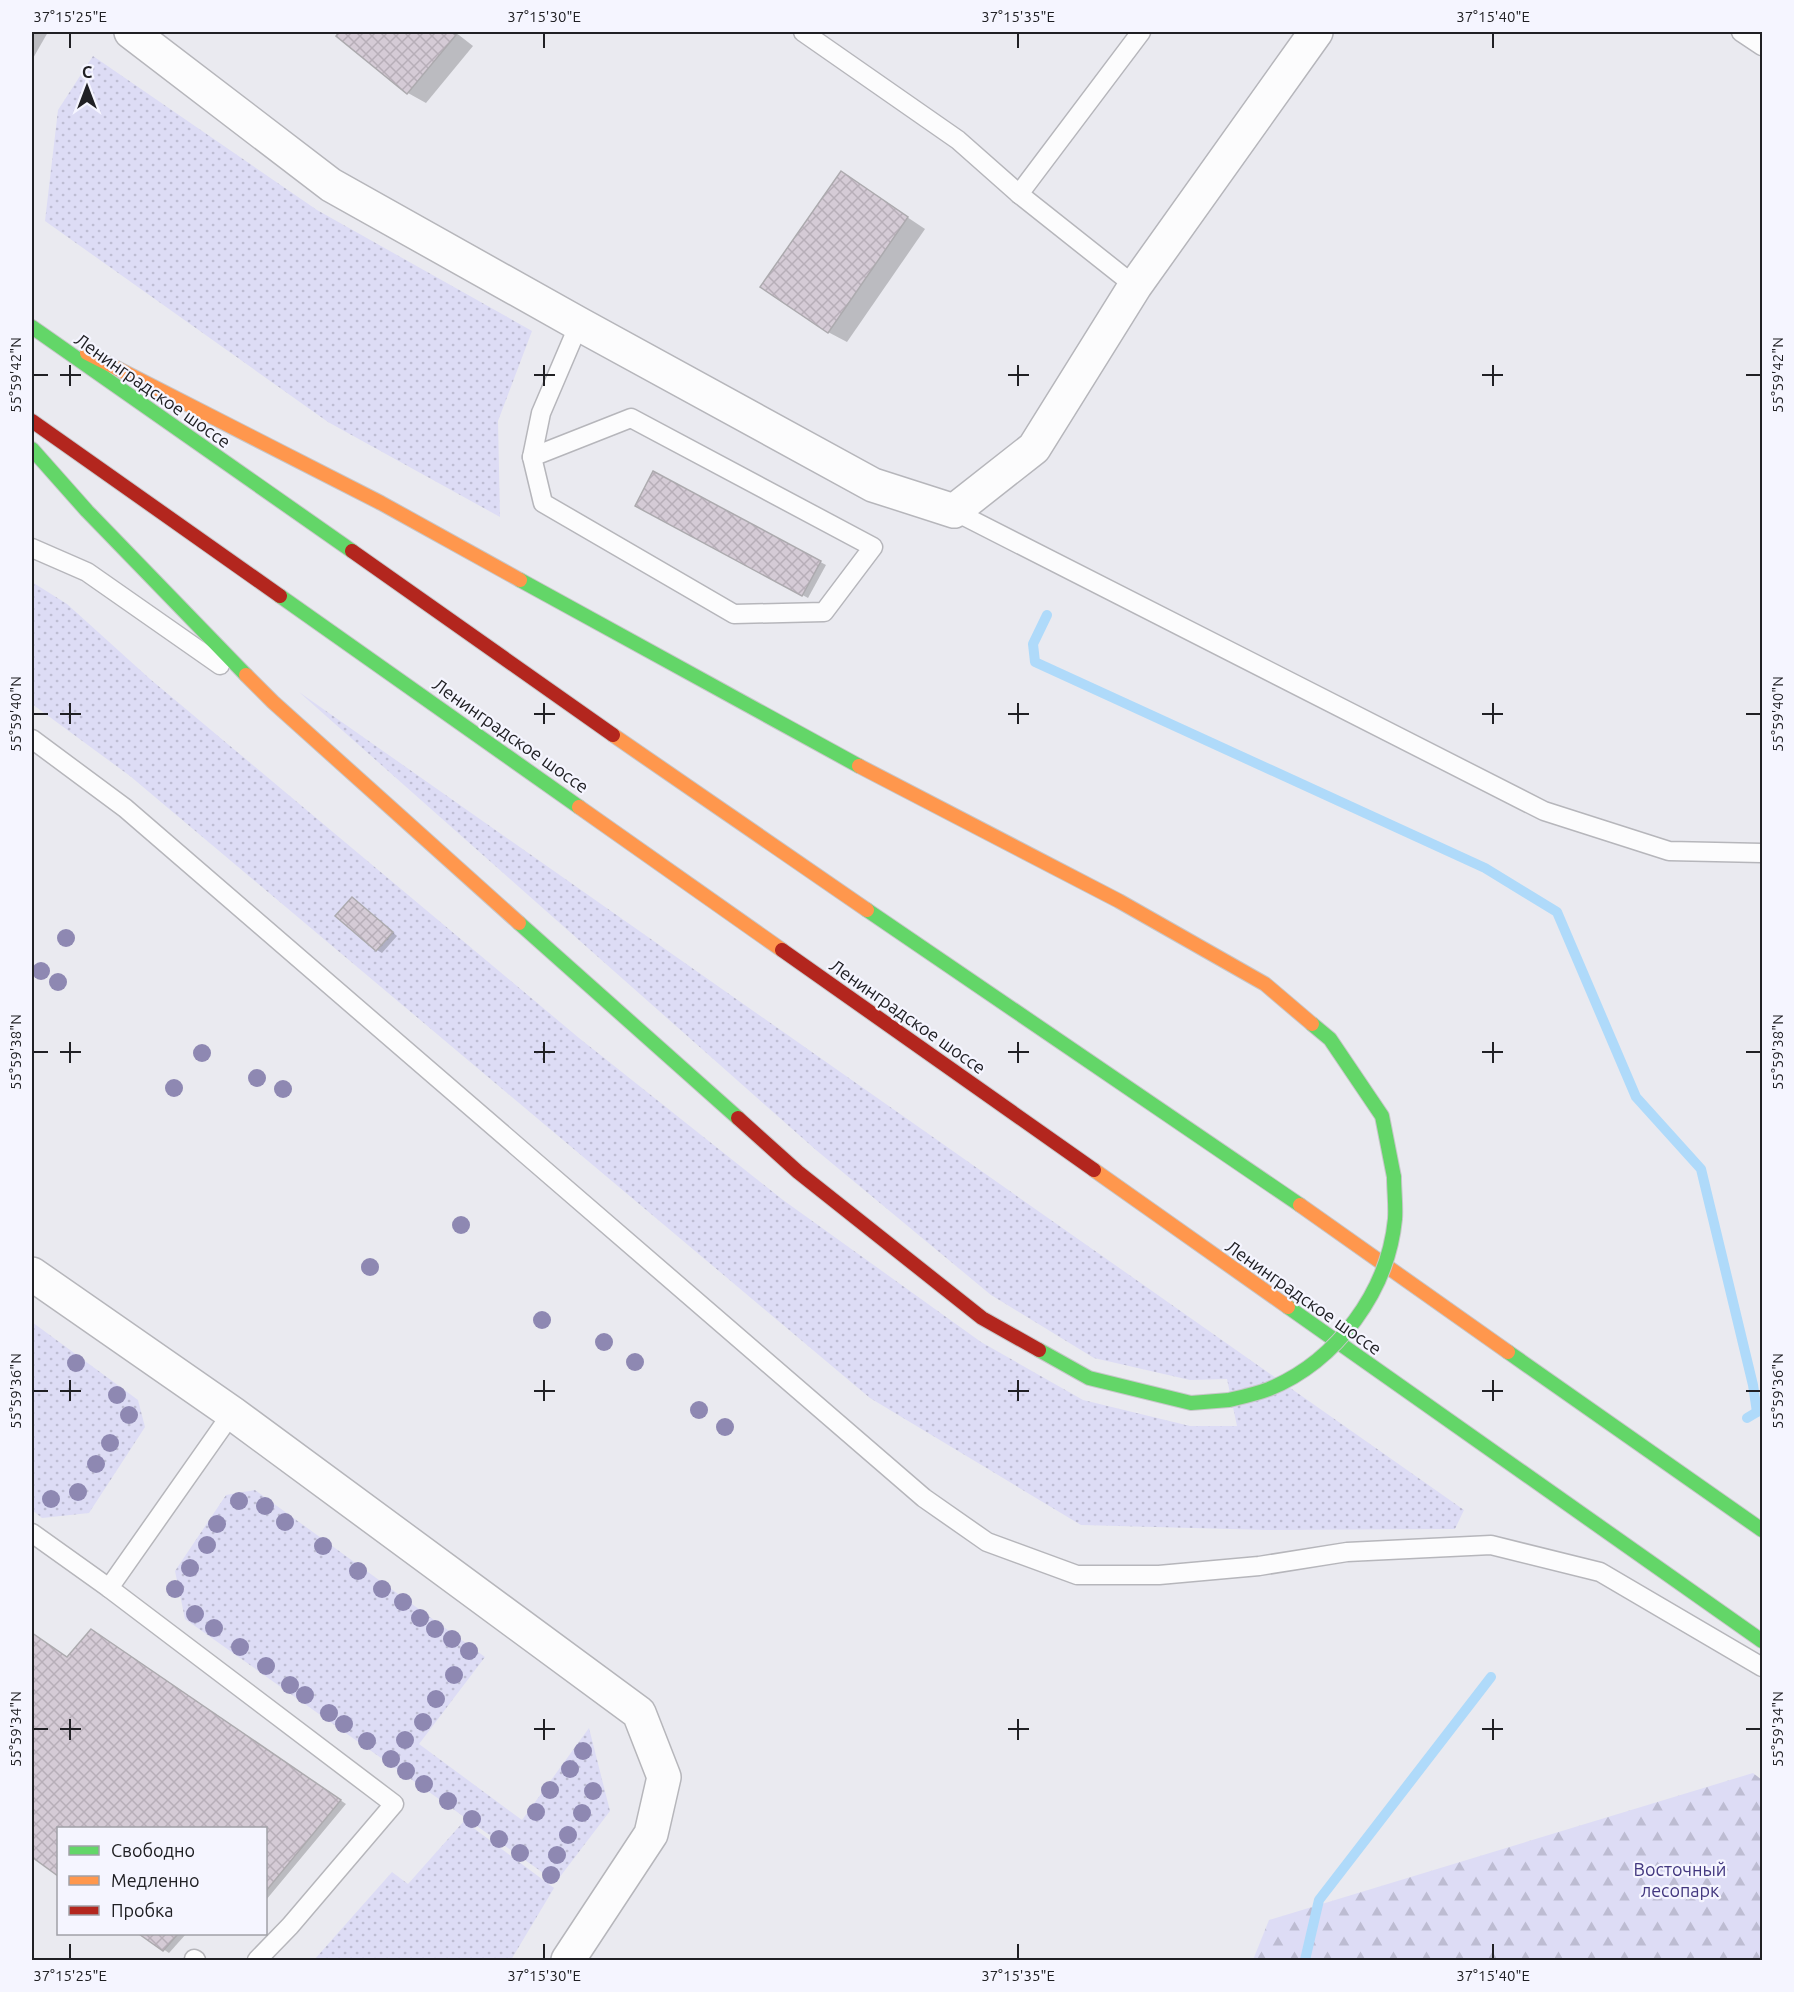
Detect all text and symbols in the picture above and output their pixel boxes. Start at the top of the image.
text: 37°15'25"E [33,8,107,25]
text: 37°15'30"E [507,8,581,25]
text: 37°15'35"E [981,8,1055,25]
text: 37°15'40"E [1456,8,1530,25]
north arrow [57,57,117,117]
text: С [82,63,92,81]
street label: Ленинградское шоссе [71,329,235,451]
text: 55°59'42"N [7,337,24,413]
text: 55°59'42"N [1769,337,1786,413]
street label: Ленинградское шоссе [429,674,593,796]
text: 55°59'40"N [7,676,24,752]
text: 55°59'40"N [1769,676,1786,752]
street label: Ленинградское шоссе [826,955,990,1077]
text: 55°59'38"N [7,1014,24,1090]
text: 55°59'38"N [1769,1014,1786,1090]
street label: Ленинградское шоссе [1222,1236,1386,1358]
text: 55°59'36"N [7,1353,24,1429]
text: 55°59'36"N [1769,1353,1786,1429]
text: 55°59'34"N [7,1691,24,1767]
text: 55°59'34"N [1769,1691,1786,1767]
legend [57,1827,267,1935]
text: Свободно [111,1840,195,1860]
park label: Восточный лесопарк [1633,1859,1727,1900]
text: Медленно [111,1870,200,1890]
text: Пробка [111,1900,174,1920]
text: 37°15'25"E [33,1967,107,1984]
text: 37°15'30"E [507,1967,581,1984]
text: 37°15'35"E [981,1967,1055,1984]
text: 37°15'40"E [1456,1967,1530,1984]

